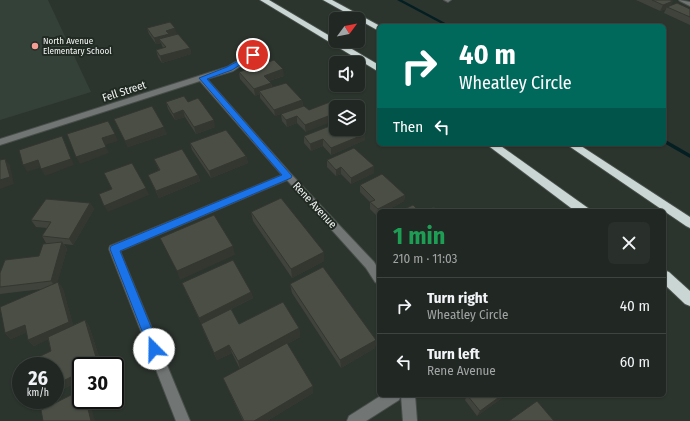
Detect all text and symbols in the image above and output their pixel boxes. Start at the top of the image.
north arrow [329,12,365,48]
map controls [329,12,365,136]
place label: North Avenue Elementary School [43,36,112,56]
pin [236,38,270,72]
text: 40 m [459,38,516,71]
icon: right [393,40,445,92]
marker: North Avenue Elementary School [30,41,40,51]
icon: arrive [242,44,264,66]
button: sound [329,56,365,92]
text: Wheatley Circle [459,72,572,94]
street label: Fell Street [101,78,148,105]
button: layers [329,100,365,136]
icon: left [431,116,453,138]
text: Then [393,118,423,136]
street label: Rene Avenue [290,180,339,231]
text: 1 min [393,222,445,250]
button: close [608,222,650,264]
text: 210 m · 11:03 [393,251,457,266]
text: Turn right [427,289,488,307]
icon: right [393,295,415,317]
text: 40 m [620,297,650,315]
text: Wheatley Circle [427,307,508,322]
position arrow [133,328,175,370]
text: Turn left [427,345,480,363]
icon: left [393,351,415,373]
text: 60 m [620,353,650,371]
speed limit sign: 30 [72,357,124,409]
text: Rene Avenue [427,363,496,378]
text: 26 [28,366,48,390]
text: km/h [27,387,49,399]

